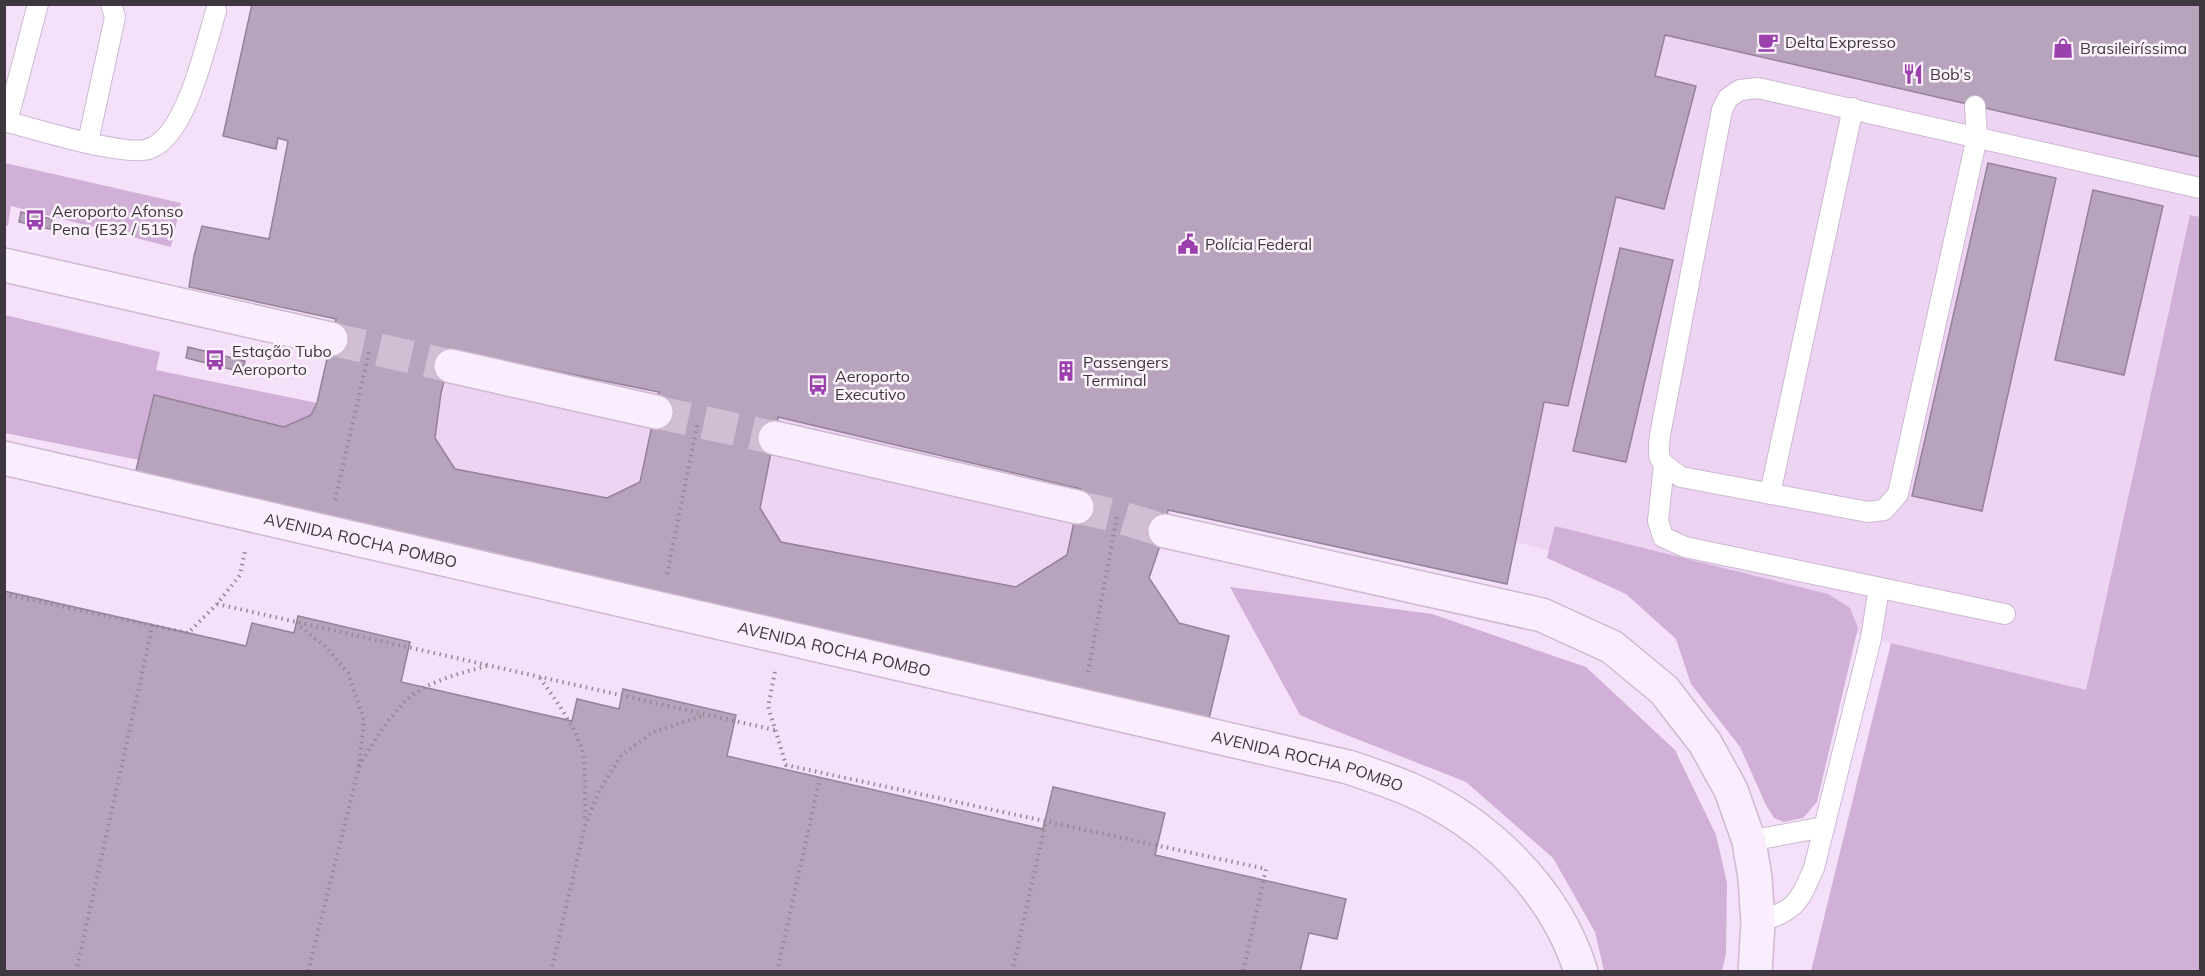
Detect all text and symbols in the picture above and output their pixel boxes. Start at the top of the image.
cafe icon: Delta Expresso [1756,30,1780,54]
place label: Delta Expresso [1785,32,1896,52]
shop icon: Brasileiríssima [2051,36,2075,60]
place label: Brasileiríssima [2080,38,2187,58]
restaurant icon: Bob's [1901,62,1925,86]
place label: Bob's [1930,64,1971,84]
place label: Aeroporto Afonso Pena (E32 / 515) [52,201,183,239]
bus stop icon: Aeroporto Afonso Pena (E32 / 515) [23,208,47,232]
public building icon: Polícia Federal [1176,232,1200,256]
place label: Polícia Federal [1205,234,1312,254]
place label: Estação Tubo Aeroporto [232,341,332,379]
bus stop icon: Estação Tubo Aeroporto [203,348,227,372]
place label: Passengers Terminal [1083,352,1169,390]
building icon: Passengers Terminal [1054,359,1078,383]
place label: Aeroporto Executivo [835,366,910,404]
bus stop icon: Aeroporto Executivo [806,373,830,397]
street label: AVENIDA ROCHA POMBO [262,508,459,572]
street label: AVENIDA ROCHA POMBO [736,617,933,681]
street label: AVENIDA ROCHA POMBO [1210,726,1406,796]

